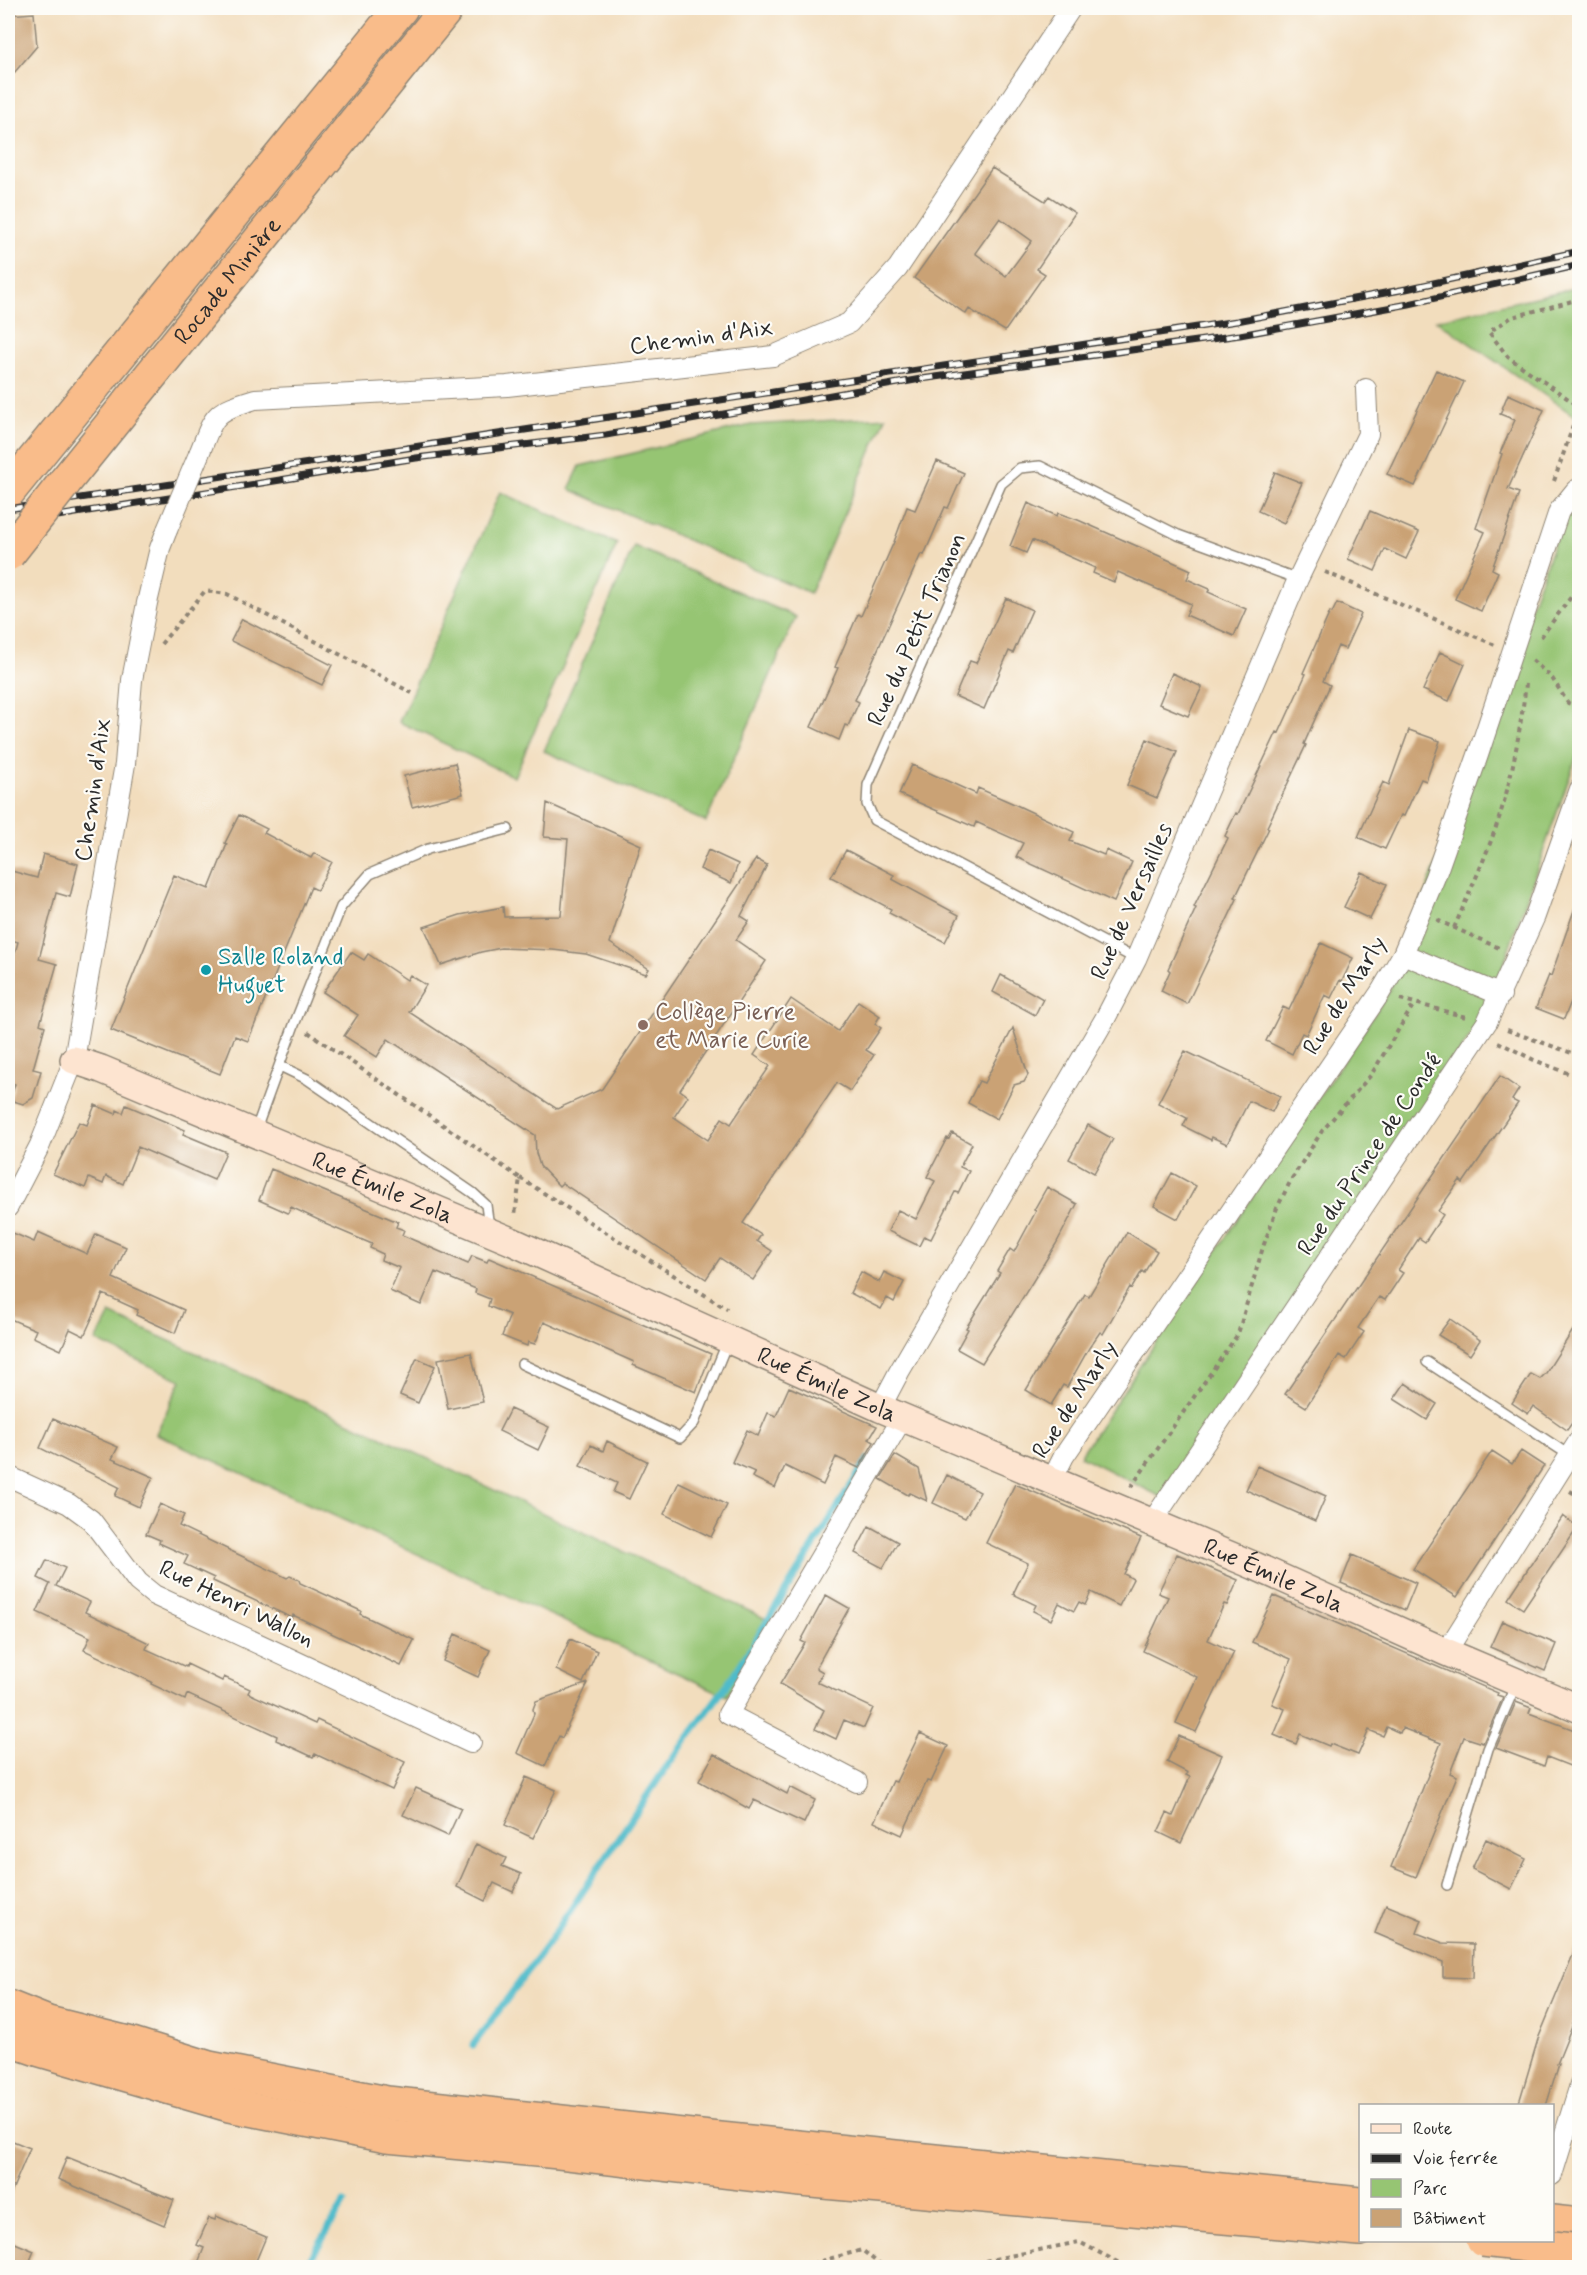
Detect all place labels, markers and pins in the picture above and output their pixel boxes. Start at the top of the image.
place label: Salle Roland Huguet [218,942,344,1004]
marker: Salle Roland Huguet [199,963,213,977]
place label: Collège Pierre et Marie Curie [655,997,809,1056]
marker: Collège Pierre et Marie Curie [636,1018,650,1032]

